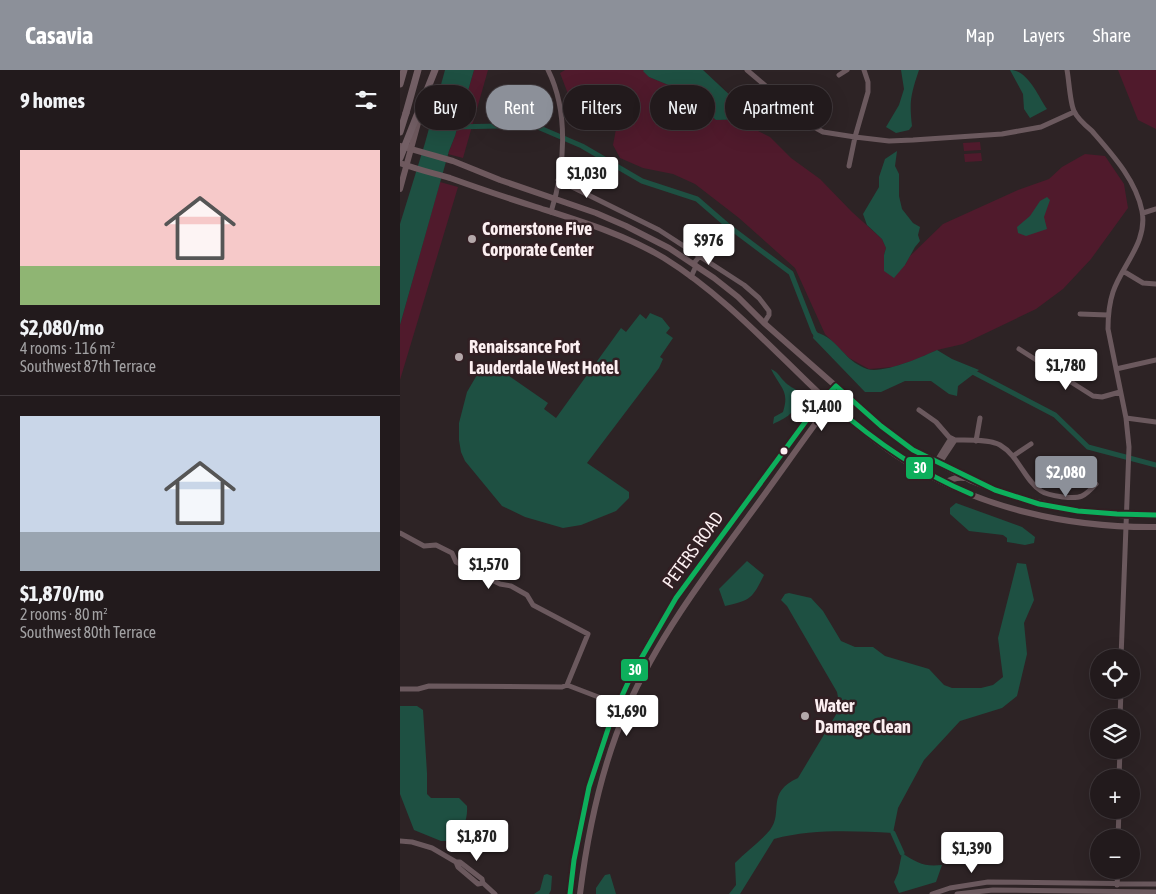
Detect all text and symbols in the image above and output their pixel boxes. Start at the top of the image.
text: Casavia [25,22,93,49]
text: Map [965,25,994,46]
text: Layers [1022,25,1065,46]
text: Share [1093,25,1131,46]
chip: Buy [415,85,476,130]
chip: Rent [486,85,553,130]
chip: Filters [563,85,640,130]
chip: New [650,85,715,130]
chip: Apartment [725,85,832,130]
icon: filters [352,86,380,114]
text: 9 homes [20,88,85,112]
pin: $1,030 [546,156,628,199]
text: $1,030 [567,164,607,182]
icon: home [155,183,245,273]
place label: Cornerstone Five Corporate Center [482,218,594,260]
pin: $976 [679,224,739,266]
text: $976 [694,231,724,249]
marker: Cornerstone Five Corporate Center [466,233,478,245]
text: $2,080/mo [20,315,104,339]
place label: Renaissance Fort Lauderdale West Hotel [469,336,619,378]
text: 4 rooms · 116 m² [20,339,115,357]
pin: $1,780 [1025,348,1107,391]
marker: Renaissance Fort Lauderdale West Hotel [453,351,465,363]
text: $1,780 [1046,356,1086,374]
text: Southwest 87th Terrace [20,357,156,375]
pin: $1,400 [781,390,863,432]
text: $1,400 [802,397,842,415]
unlabelled marker [779,446,789,456]
icon: home [155,448,245,538]
line badge: 30 [905,456,934,480]
pin: $2,080 [1025,456,1107,498]
text: 30 [913,460,927,476]
text: $2,080 [1046,463,1086,481]
street label: PETERS ROAD [658,507,727,592]
pin: $1,570 [448,548,530,590]
text: $1,570 [469,555,509,573]
text: $1,870/mo [20,581,104,605]
text: 2 rooms · 80 m² [20,605,108,623]
text: Southwest 80th Terrace [20,623,156,641]
map controls [1090,649,1140,879]
button: locate [1090,649,1140,699]
line badge: 30 [620,658,649,682]
text: 30 [628,662,642,678]
pin: $1,690 [586,694,668,737]
place label: Water Damage Clean [814,695,911,737]
text: $1,690 [607,702,647,720]
button: layers [1090,709,1140,759]
marker: Water Damage Clean [799,710,811,722]
button: + [1090,769,1140,819]
pin: $1,870 [436,820,518,862]
text: $1,870 [457,827,497,845]
button: − [1090,829,1140,879]
pin: $1,390 [931,832,1013,874]
text: $1,390 [952,839,992,857]

